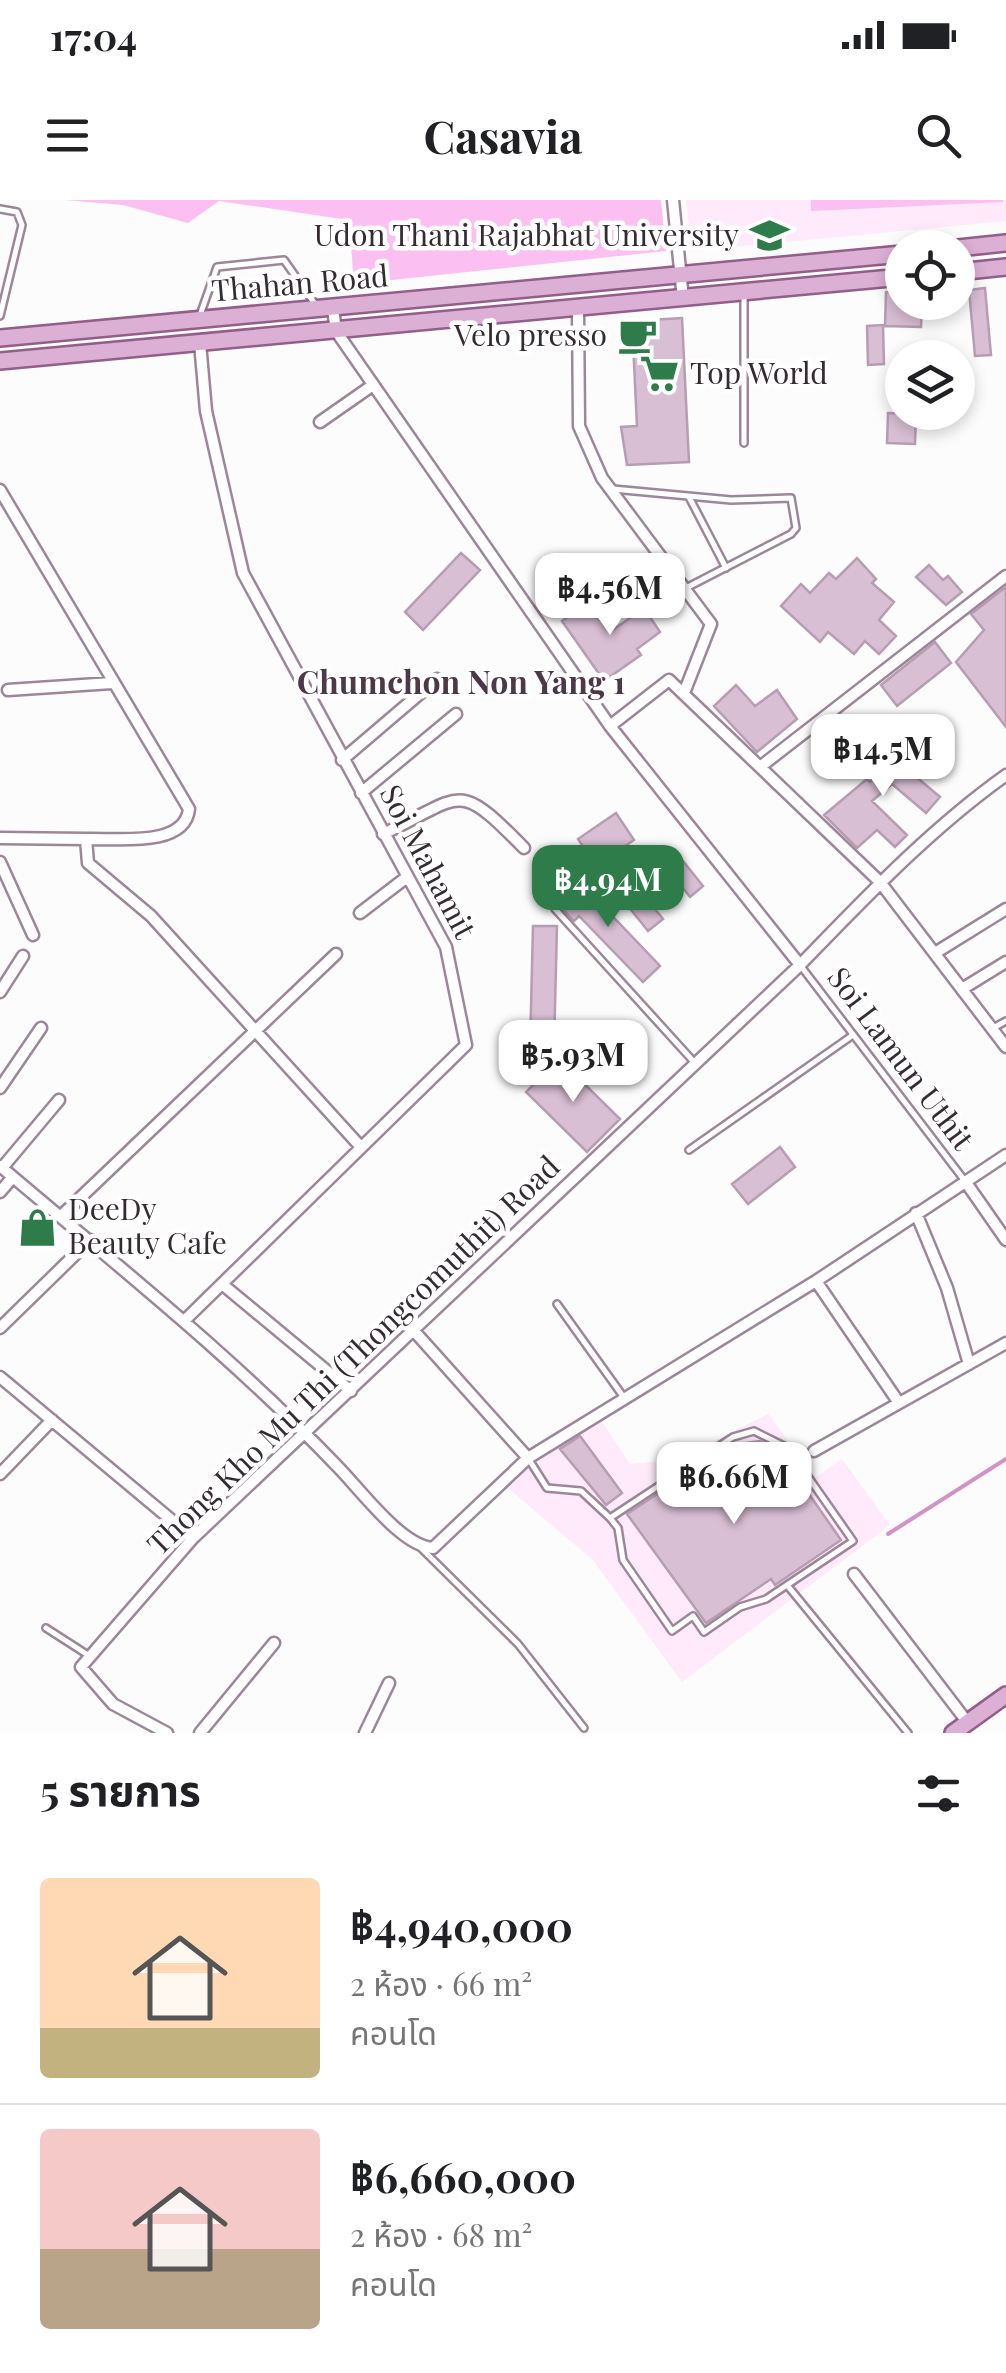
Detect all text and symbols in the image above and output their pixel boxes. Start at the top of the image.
text: 17:04 [50,10,137,61]
text: Casavia [423,105,583,165]
icon: menu [40,108,95,163]
icon: search [911,108,966,163]
place label: Udon Thani Rajabhat University [314,214,739,254]
school or university icon: Udon Thani Rajabhat University [748,215,790,257]
map controls [885,230,975,430]
button: locate [885,230,975,320]
street label: Thahan Road [210,254,390,310]
place label: Velo presso [453,314,607,354]
cafe icon: Velo presso [616,315,658,357]
button: layers [885,340,975,430]
place label: Top World [690,352,828,392]
supermarket icon: Top World [639,353,681,395]
pin: ฿4.56M [529,553,691,638]
text: ฿4.56M [557,564,663,607]
district label: Chumchon Non Yang 1 [297,659,625,702]
pin: ฿14.5M [802,714,964,799]
text: ฿14.5M [833,725,933,768]
street label: Soi Mahamit [372,777,486,945]
pin: ฿4.94M [527,845,689,930]
text: ฿4.94M [554,856,662,899]
street label: Soi Lamun Uthit [820,958,984,1158]
pin: ฿5.93M [492,1020,654,1105]
text: ฿5.93M [521,1031,625,1074]
street label: Thong Kho Mu Thi (Thongcomuthit) Road [138,1146,567,1563]
place label: DeeDy Beauty Cafe [68,1188,227,1262]
shop icon: DeeDy Beauty Cafe [17,1206,59,1248]
pin: ฿6.66M [653,1442,815,1527]
text: ฿6.66M [679,1453,789,1496]
text: 5 รายการ [40,1761,201,1817]
icon: filters [911,1766,966,1821]
text: ฿4,940,000 [350,1897,573,1953]
icon: home [120,1918,240,2038]
text: 2 ห้อง · 66 m² [350,1961,532,2004]
text: คอนโด [350,2010,437,2053]
text: ฿6,660,000 [350,2148,576,2204]
icon: home [120,2169,240,2289]
text: 2 ห้อง · 68 m² [350,2212,532,2255]
text: คอนโด [350,2261,437,2304]

